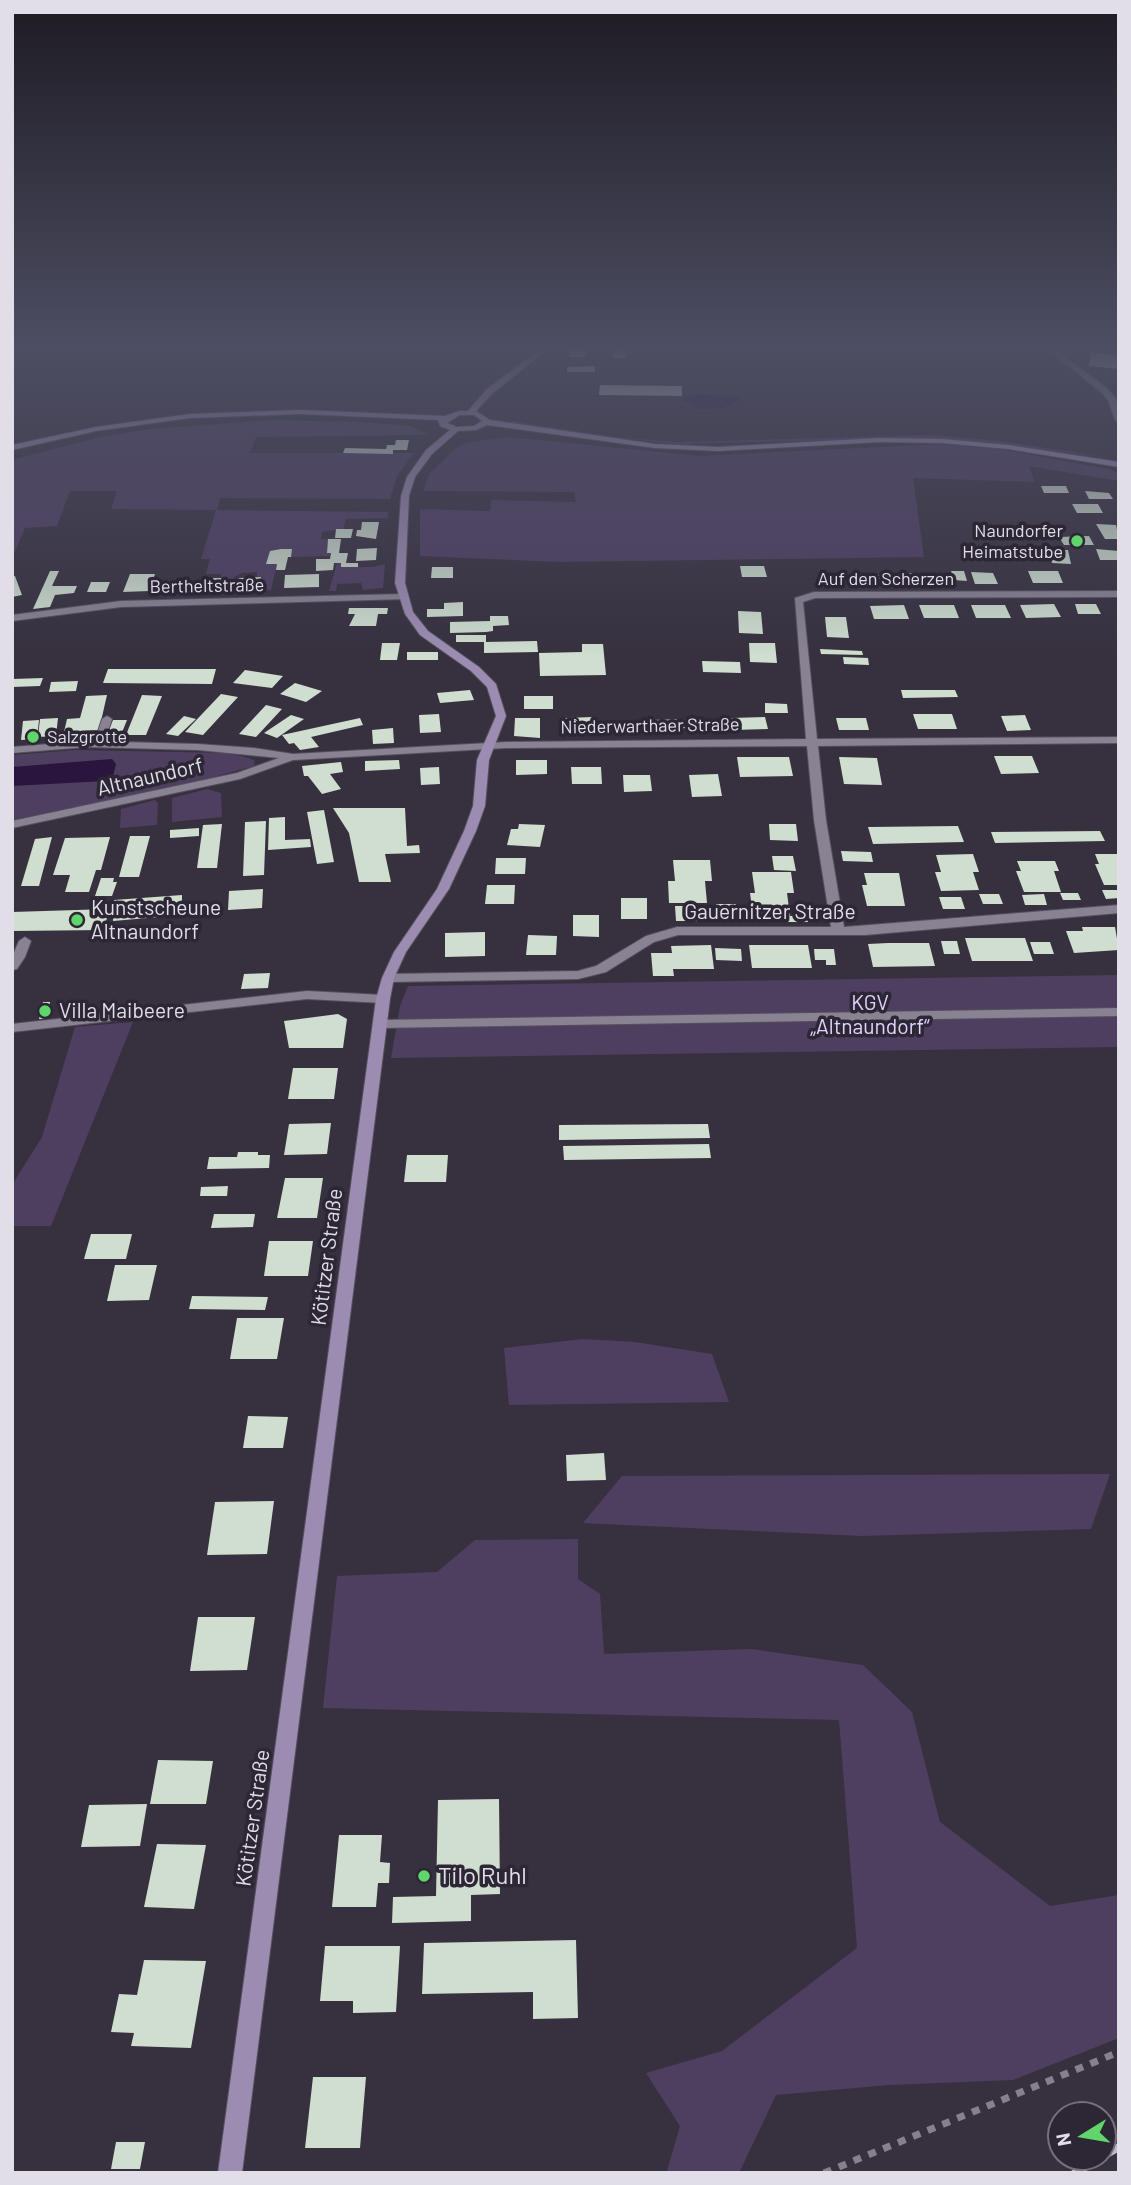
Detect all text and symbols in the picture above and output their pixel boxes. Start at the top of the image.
place label: Naundorfer Heimatstube [962,520,1063,562]
marker: Naundorfer Heimatstube [1069,533,1085,549]
street label: Auf den Scherzen [818,568,954,590]
street label: Bertheltstraße [150,574,264,598]
street label: Niederwarthaer Straße [560,714,740,738]
place label: Salzgrotte [47,726,127,748]
marker: Salzgrotte [25,729,41,745]
street label: Altnaundorf [95,753,205,801]
place label: Kunstscheune Altnaundorf [91,895,221,945]
street label: Gauernitzer Straße [684,899,856,925]
marker: Kunstscheune Altnaundorf [69,912,85,928]
park label: KGV „Altnaundorf“ [810,990,930,1040]
place label: Villa Maibeere [59,998,185,1024]
marker: Villa Maibeere [37,1003,53,1019]
street label: Kötitzer Straße [306,1187,348,1327]
street label: Kötitzer Straße [231,1748,275,1888]
place label: Tilo Ruhl [438,1862,527,1890]
marker: Tilo Ruhl [416,1868,432,1884]
north arrow [1047,2101,1117,2171]
text: N [1050,2131,1075,2148]

